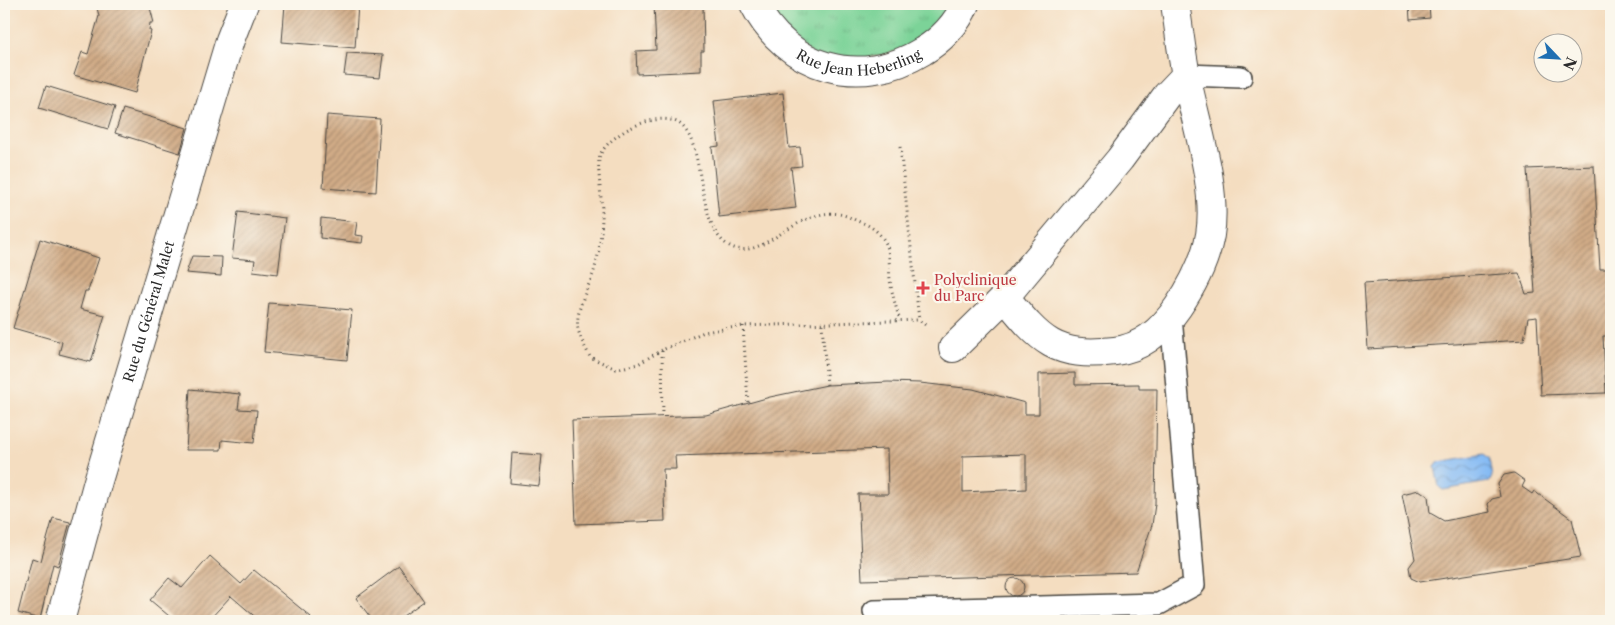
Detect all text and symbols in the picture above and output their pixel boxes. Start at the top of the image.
north arrow [1532,32,1582,82]
street label: Rue Jean Heberling [794,40,924,60]
text: Rue Jean Heberling [793,45,925,80]
text: N [1559,54,1581,73]
street label: Rue du Général Malet [119,239,178,384]
place label: Polyclinique du Parc [934,271,1017,305]
marker: Polyclinique du Parc [916,281,930,295]

